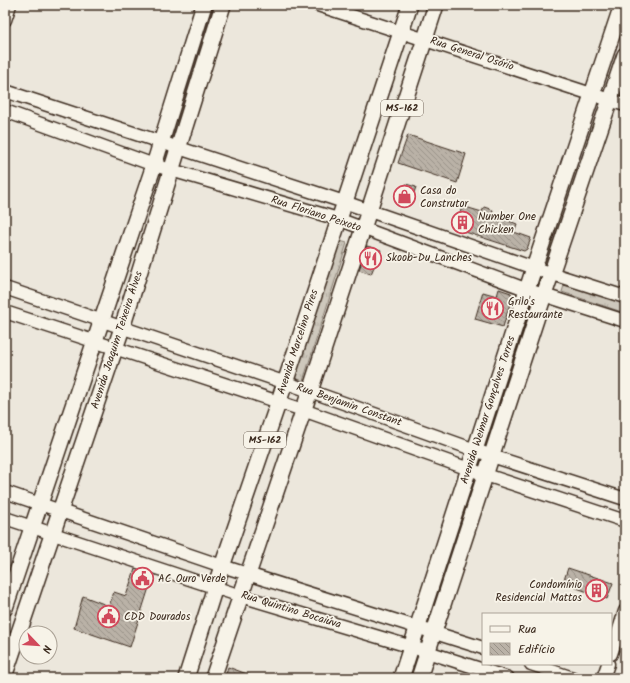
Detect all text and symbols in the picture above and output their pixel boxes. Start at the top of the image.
street label: Rua General Osório [428,32,516,76]
road number: MS-162 [381,100,423,116]
place label: Casa do Construtor [420,182,470,213]
shop icon: Casa do Construtor [392,184,418,210]
street label: Rua Floriano Peixoto [269,191,363,237]
place label: Number One Chicken [478,208,536,239]
building icon: Number One Chicken [450,210,476,236]
restaurant icon: Skoob-Du Lanches [357,245,383,271]
place label: Skoob-Du Lanches [386,249,472,267]
street label: Avenida Joaquim Teixeira Alves [86,268,148,411]
street label: Avenida Marcelino Pires [273,287,324,397]
place label: Grilo's Restaurante [508,293,563,324]
restaurant icon: Grilo's Restaurante [480,295,506,321]
street label: Avenida Weimar Gonçalves Torres [456,333,521,486]
street label: Rua Benjamin Constant [294,379,405,432]
road number: MS-162 [244,432,286,448]
public building icon: AC Ouro Verde [129,566,155,592]
place label: AC Ouro Verde [158,570,226,588]
place label: Condomínio Residencial Mattos [495,576,582,607]
building icon: Condomínio Residencial Mattos [584,578,610,604]
street label: Rua Quintino Bocaiúva [239,586,343,634]
public building icon: CDD Dourados [96,604,122,630]
place label: CDD Dourados [124,608,191,626]
legend [482,613,612,665]
text: Rua [518,620,537,639]
north arrow [18,625,58,665]
text: Edifício [518,640,555,659]
text: N [37,642,56,656]

